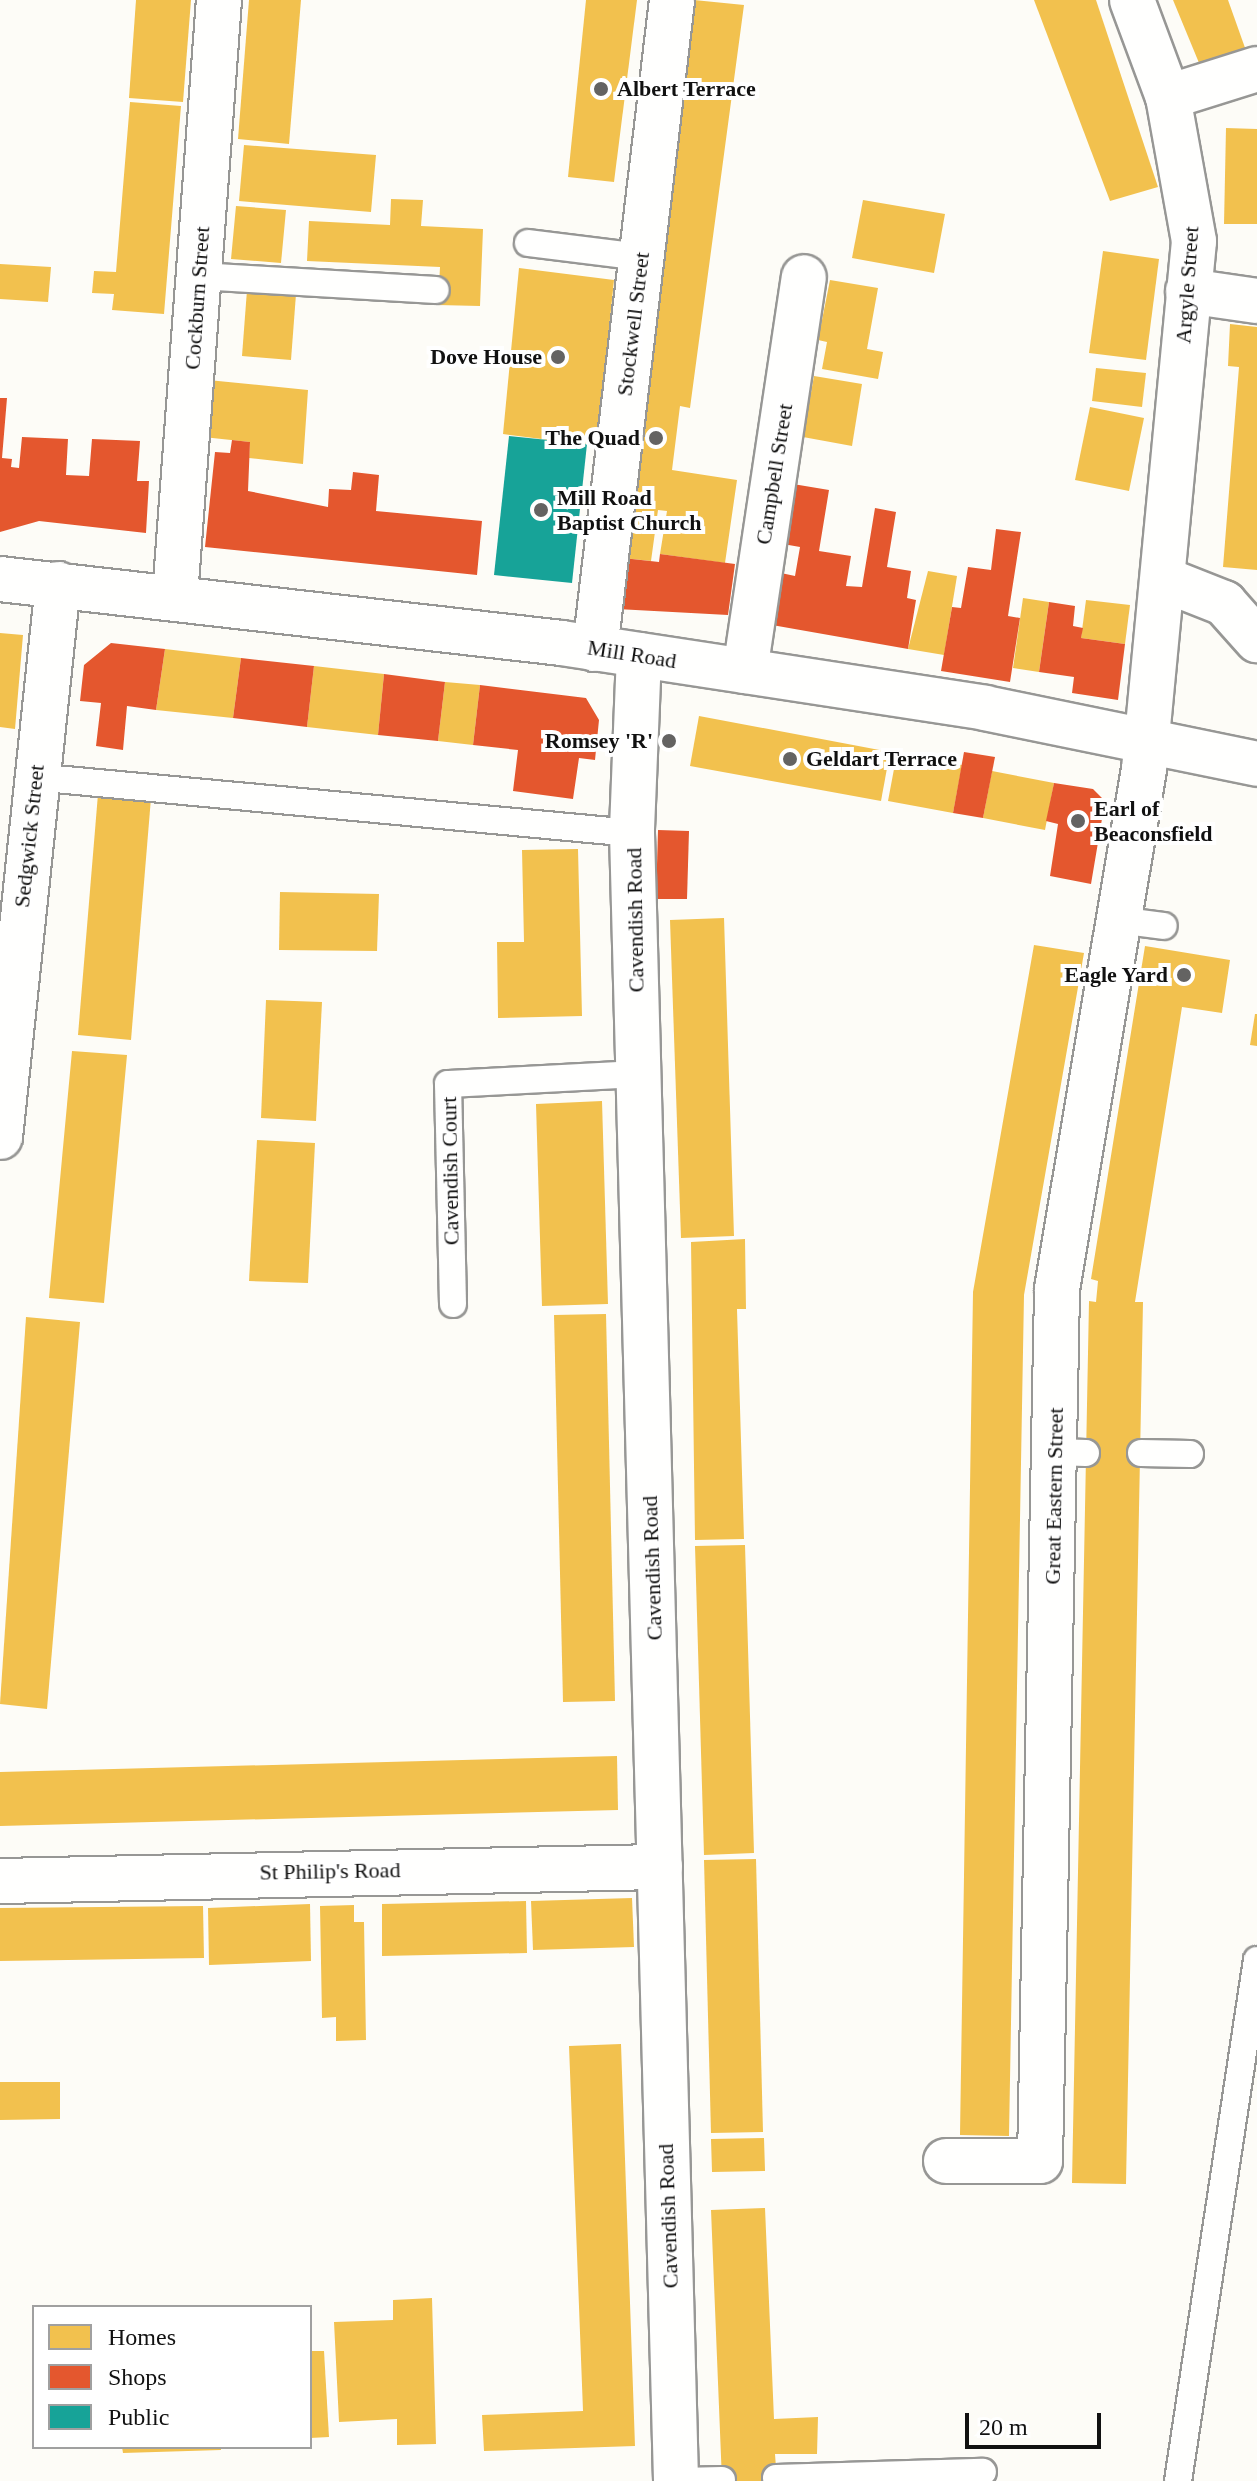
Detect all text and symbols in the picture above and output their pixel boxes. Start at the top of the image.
place label: Albert Terrace [617,76,756,102]
marker: Albert Terrace [592,80,610,98]
street label: Cockburn Street [179,225,215,371]
street label: Argyle Street [1170,225,1204,345]
street label: Stockwell Street [611,251,655,397]
place label: Dove House [430,344,542,370]
marker: Dove House [549,348,567,366]
street label: Campbell Street [750,402,798,546]
place label: The Quad [545,425,640,451]
marker: The Quad [647,429,665,447]
place label: Mill Road Baptist Church [557,484,701,536]
marker: Mill Road Baptist Church [532,501,550,519]
street label: Mill Road [586,634,678,674]
place label: Romsey 'R' [545,728,653,754]
marker: Romsey 'R' [660,732,678,750]
place label: Geldart Terrace [806,746,957,772]
marker: Geldart Terrace [781,750,799,768]
street label: Sedgwick Street [8,763,50,909]
place label: Earl of Beaconsfield [1094,795,1213,846]
marker: Earl of Beaconsfield [1069,812,1087,830]
street label: Cavendish Road [621,847,649,993]
place label: Eagle Yard [1064,962,1168,988]
marker: Eagle Yard [1175,966,1193,984]
street label: Cavendish Court [436,1097,464,1245]
street label: Great Eastern Street [1039,1407,1069,1585]
street label: Cavendish Road [636,1495,668,1641]
street label: St Philip's Road [259,1857,401,1885]
street label: Cavendish Road [652,2143,684,2289]
legend [32,2305,312,2449]
text: Homes [108,2324,176,2350]
text: Shops [108,2364,167,2390]
scale bar [969,2397,1105,2447]
text: Public [108,2404,169,2430]
text: 20 m [979,2414,1028,2440]

